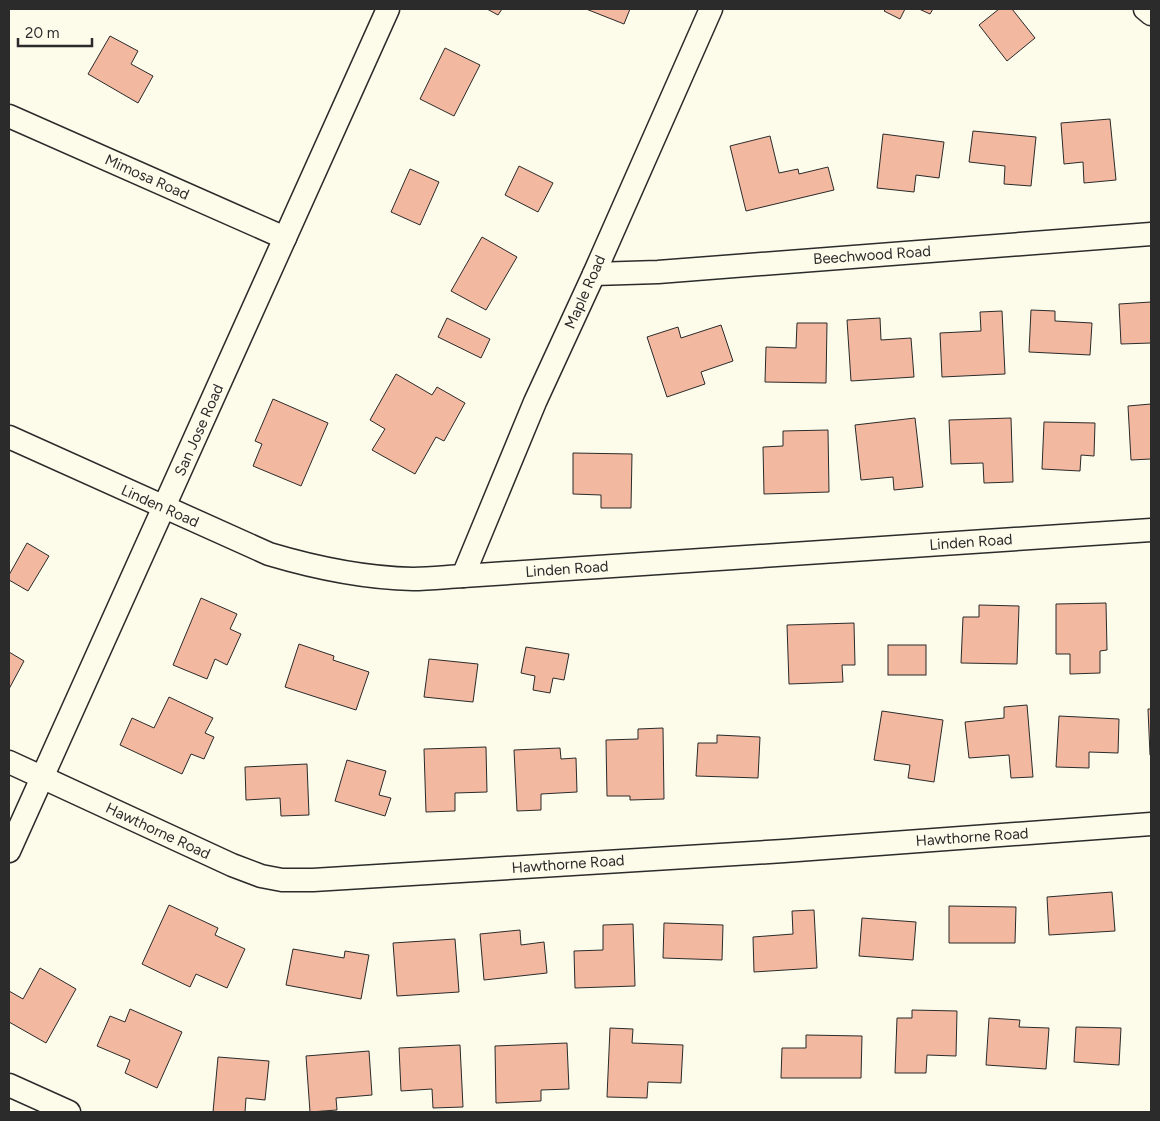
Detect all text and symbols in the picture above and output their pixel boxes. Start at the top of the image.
scale bar [18,15,91,47]
text: 20 m [25,24,59,42]
street label: Mimosa Road [102,150,192,204]
street label: Beechwood Road [813,242,931,268]
street label: Maple Road [561,252,609,332]
street label: San Jose Road [171,381,227,479]
street label: Linden Road [118,481,202,531]
street label: Linden Road [929,530,1013,554]
street label: Linden Road [525,557,609,581]
street label: Hawthorne Road [103,799,213,863]
street label: Hawthorne Road [915,824,1029,850]
street label: Hawthorne Road [511,851,625,877]

